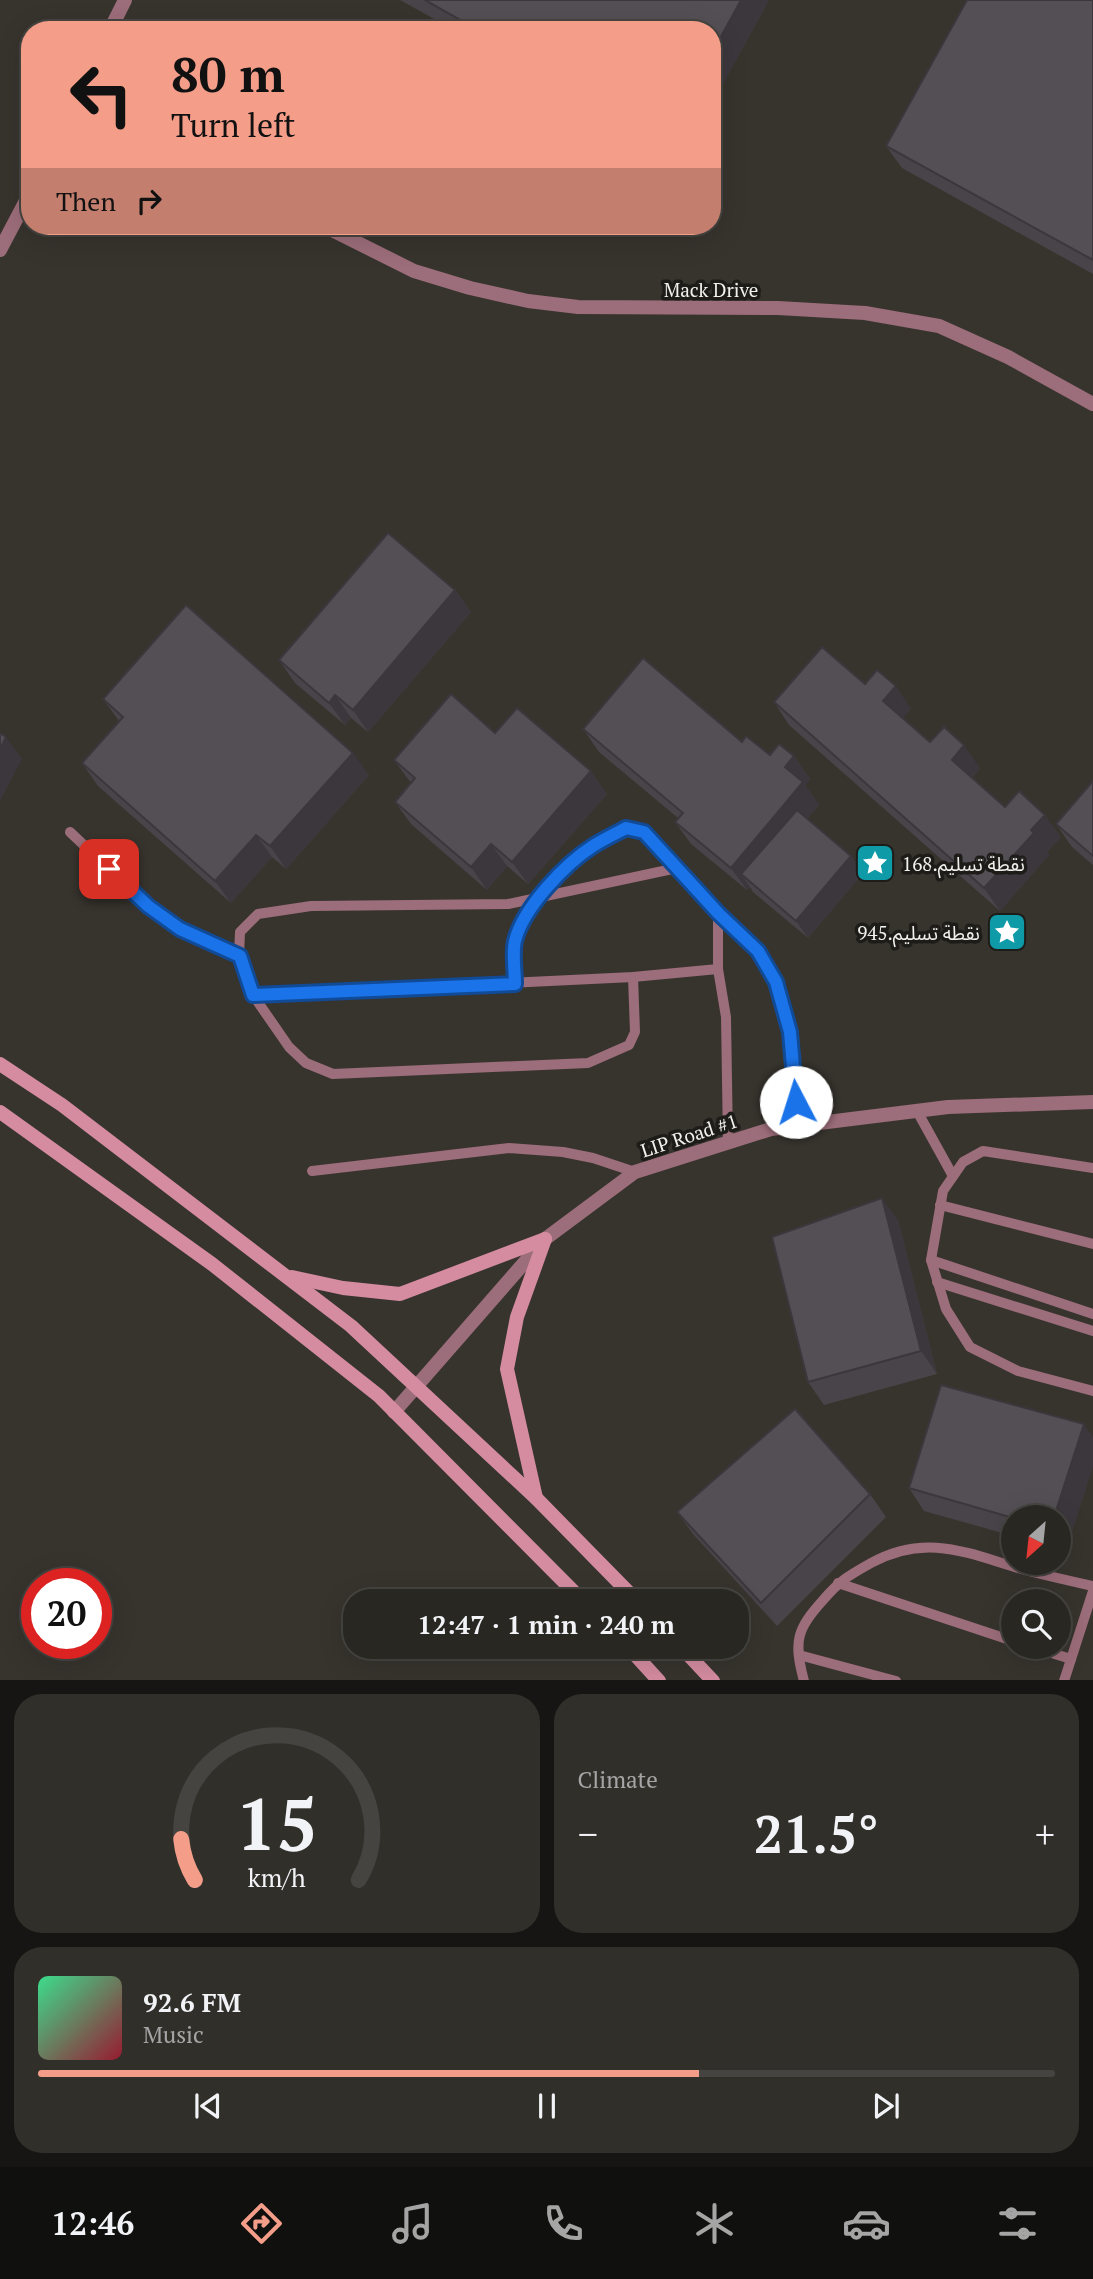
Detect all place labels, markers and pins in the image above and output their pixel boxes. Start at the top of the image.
pin [79,839,139,899]
place icon: نقطة تسليم.168 [854,842,896,884]
place label: نقطة تسليم.168 [902,851,1025,879]
place icon: نقطة تسليم.945 [986,911,1028,953]
place label: نقطة تسليم.945 [857,920,980,948]

